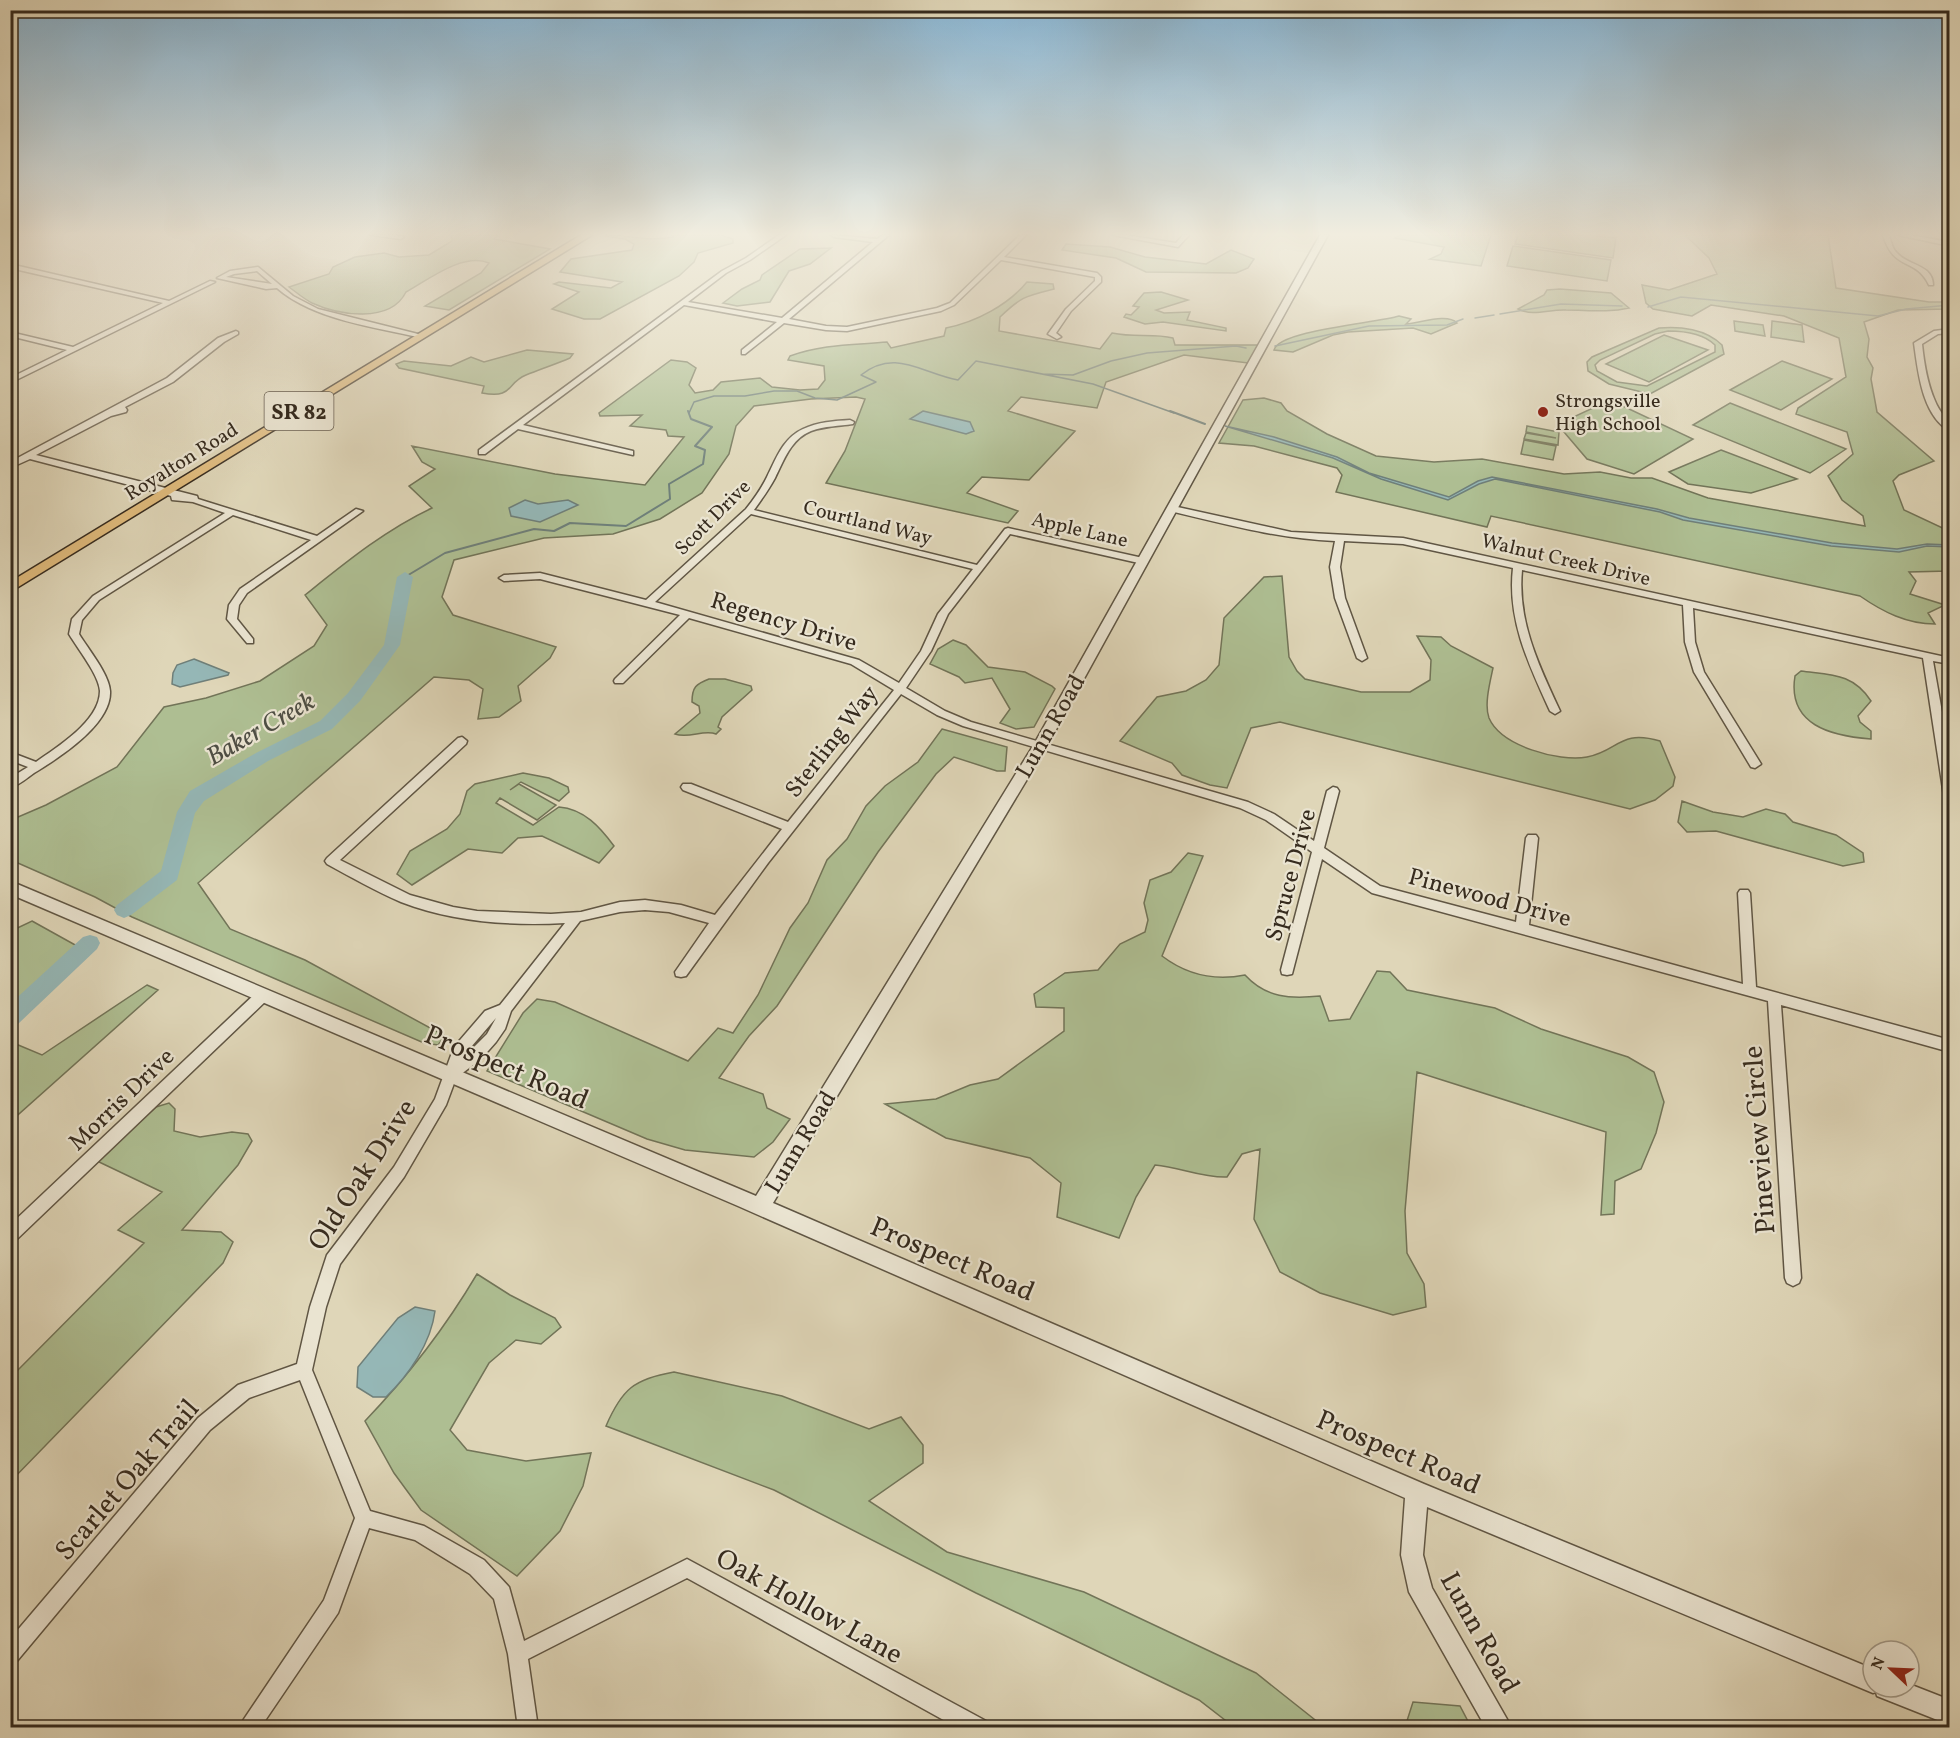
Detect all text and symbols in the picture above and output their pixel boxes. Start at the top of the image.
place label: Strongsville High School [1555,388,1661,439]
road number: SR 82 [264,392,334,430]
marker: Strongsville High School [1536,405,1550,419]
street label: Royalton Road [120,417,244,509]
street label: Scott Drive [669,474,758,563]
street label: Courtland Way [800,494,935,554]
street label: Apple Lane [1029,506,1130,556]
street label: Walnut Creek Drive [1478,528,1653,594]
street label: Regency Drive [706,584,861,661]
street label: Lunn Road [1008,669,1095,785]
street label: Sterling Way [778,679,887,806]
water label: Baker Creek [200,684,322,775]
street label: Spruce Drive [1258,805,1326,946]
street label: Pinewood Drive [1404,861,1575,937]
street label: Prospect Road [418,1016,594,1121]
street label: Morris Drive [62,1041,183,1160]
street label: Pineview Circle [1734,1044,1787,1235]
street label: Lunn Road [758,1085,846,1201]
street label: Old Oak Drive [299,1092,427,1259]
street label: Prospect Road [864,1208,1040,1313]
street label: Scarlet Oak Trail [47,1391,209,1570]
street label: Prospect Road [1310,1401,1486,1506]
street label: Oak Hollow Lane [708,1540,909,1675]
street label: Lunn Road [1429,1565,1528,1701]
north arrow [1861,1639,1921,1699]
text: N [1867,1654,1892,1674]

